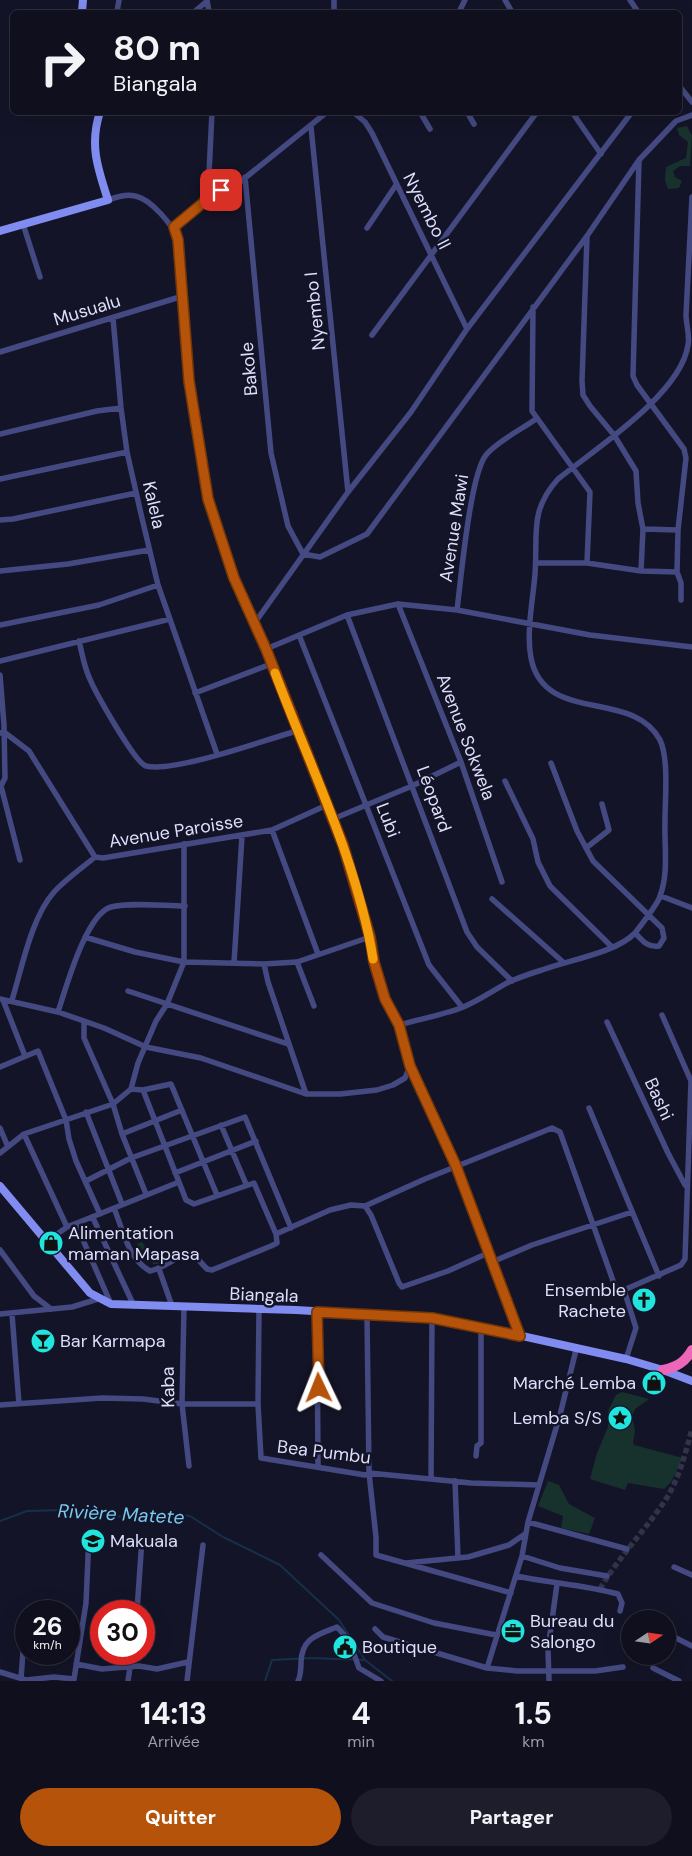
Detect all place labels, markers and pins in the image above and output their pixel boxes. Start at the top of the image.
pin [200,169,242,211]
place label: Alimentation maman Mapasa [68,1221,200,1266]
shop icon: Alimentation maman Mapasa [38,1230,64,1256]
place label: Ensemble Rachete [545,1278,626,1323]
church icon: Ensemble Rachete [631,1287,657,1313]
bar icon: Bar Karmapa [30,1328,56,1354]
place label: Bar Karmapa [60,1329,166,1353]
shop icon: Marché Lemba [641,1370,667,1396]
place label: Marché Lemba [513,1371,636,1395]
place icon: Lemba S/S [607,1405,633,1431]
place label: Lemba S/S [513,1406,602,1430]
school or university icon: Makuala [80,1528,106,1554]
place label: Makuala [110,1529,178,1553]
place label: Bureau du Salongo [530,1609,614,1654]
office icon: Bureau du Salongo [500,1618,526,1644]
public building icon: Boutique [332,1634,358,1660]
place label: Boutique [362,1635,437,1659]

